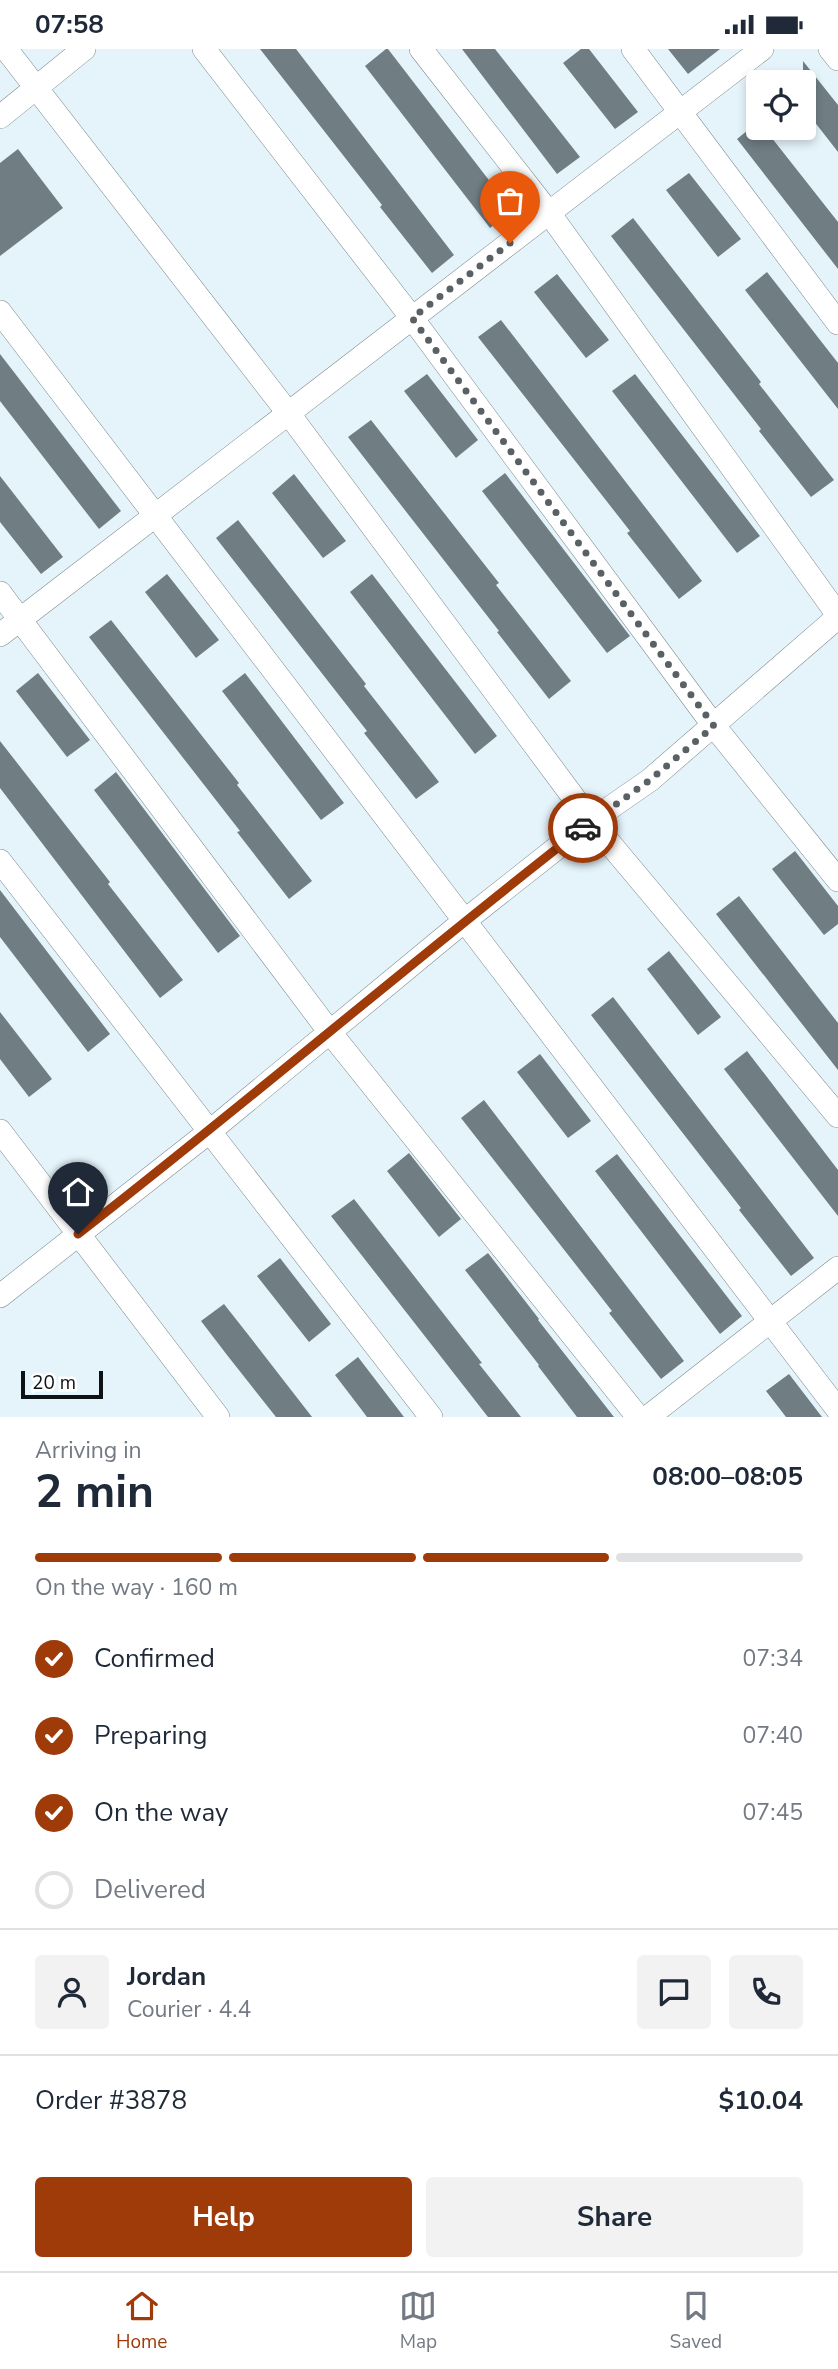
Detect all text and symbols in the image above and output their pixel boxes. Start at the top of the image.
text: 07:58 [35,7,104,42]
map controls [746,70,816,140]
button: locate [746,70,816,140]
pin [480,171,540,243]
icon: bag [491,182,529,220]
courier [548,793,618,863]
icon: car [564,809,602,847]
pin [48,1162,108,1234]
icon: home [59,1173,97,1211]
scale bar [21,1368,103,1400]
text: 20 m [32,1370,76,1396]
text: Arriving in [35,1435,142,1466]
text: 08:00–08:05 [652,1459,803,1494]
text: 2 min [35,1460,154,1523]
text: On the way · 160 m [35,1572,238,1603]
icon: check [35,1640,73,1678]
text: Confirmed [94,1641,215,1676]
text: 07:34 [743,1643,803,1674]
icon: check [35,1717,73,1755]
text: Preparing [94,1718,207,1753]
text: 07:40 [743,1720,803,1751]
icon: check [35,1794,73,1832]
text: On the way [94,1795,228,1830]
text: 07:45 [743,1797,803,1828]
text: Delivered [94,1872,206,1907]
button: person [35,1955,109,2029]
button: chat [637,1955,711,2029]
button: phone [729,1955,803,2029]
text: Jordan [127,1959,206,1994]
text: Courier · 4.4 [127,1994,251,2025]
text: Order #3878 [35,2083,187,2118]
text: $10.04 [719,2083,803,2118]
button: Help [35,2177,412,2257]
button: Share [426,2177,803,2257]
tab: Home [116,2287,167,2355]
tab: Map [399,2287,437,2355]
tab: Saved [669,2287,722,2355]

